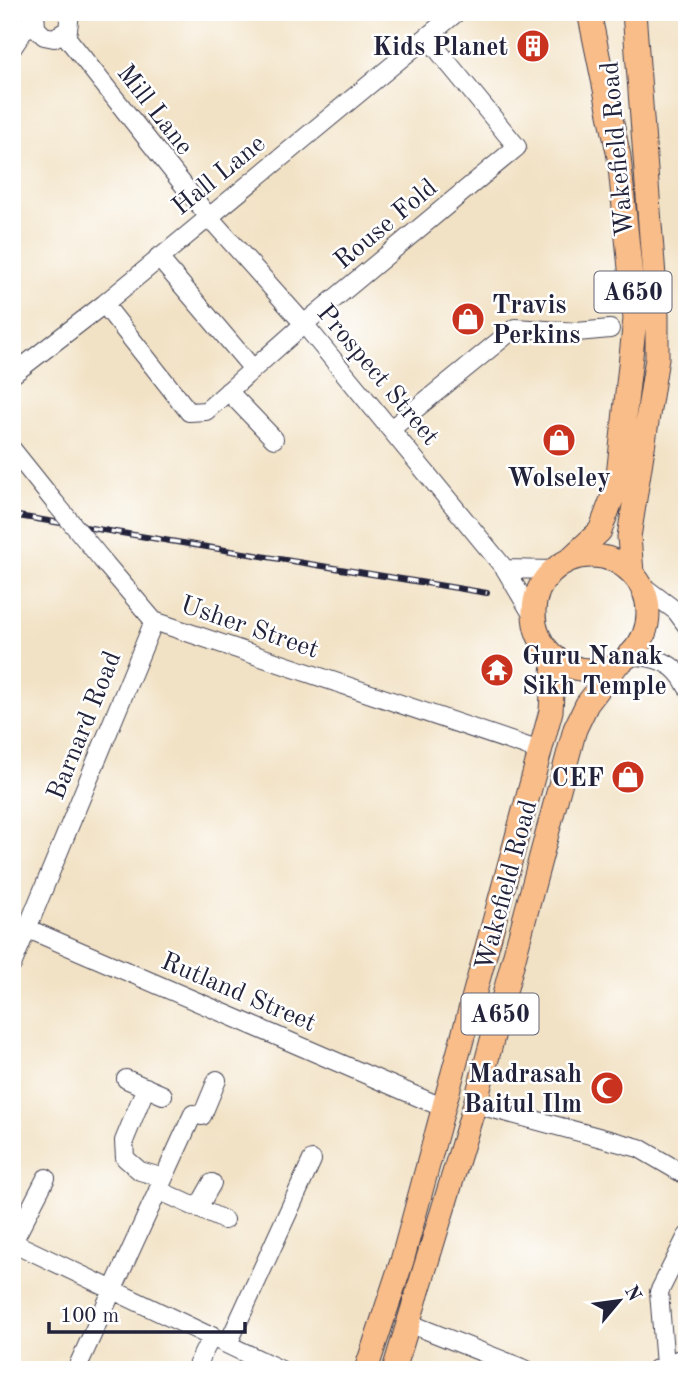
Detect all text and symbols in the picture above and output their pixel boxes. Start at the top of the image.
building icon: Kids Planet [514,27,552,65]
place label: Kids Planet [372,35,508,61]
street label: Mill Lane [111,60,197,160]
street label: Wakefield Road [597,60,639,237]
street label: Hall Lane [168,131,271,221]
street label: Rouse Fold [330,174,443,275]
road number: A650 [594,272,672,312]
place label: Travis Perkins [492,293,580,349]
street label: Prospect Street [311,300,444,451]
shop icon: Travis Perkins [449,300,487,338]
shop icon: Wolseley [540,421,578,459]
place label: Wolseley [507,466,611,492]
street label: Usher Street [177,592,322,664]
place label: Guru Nanak Sikh Temple [522,644,667,700]
street label: Barnard Road [43,648,126,804]
temple icon: Guru Nanak Sikh Temple [478,651,516,689]
shop icon: CEF [609,758,647,796]
place label: CEF [551,766,604,792]
street label: Wakefield Road [472,797,542,974]
street label: Rutland Street [157,949,319,1037]
road number: A650 [462,994,538,1034]
place label: Madrasah Baitul Ilm [463,1062,582,1118]
mosque icon: Madrasah Baitul Ilm [588,1069,626,1107]
north arrow [584,1266,654,1336]
text: N [620,1283,644,1305]
scale bar [49,1291,245,1335]
text: 100 m [60,1306,119,1327]

